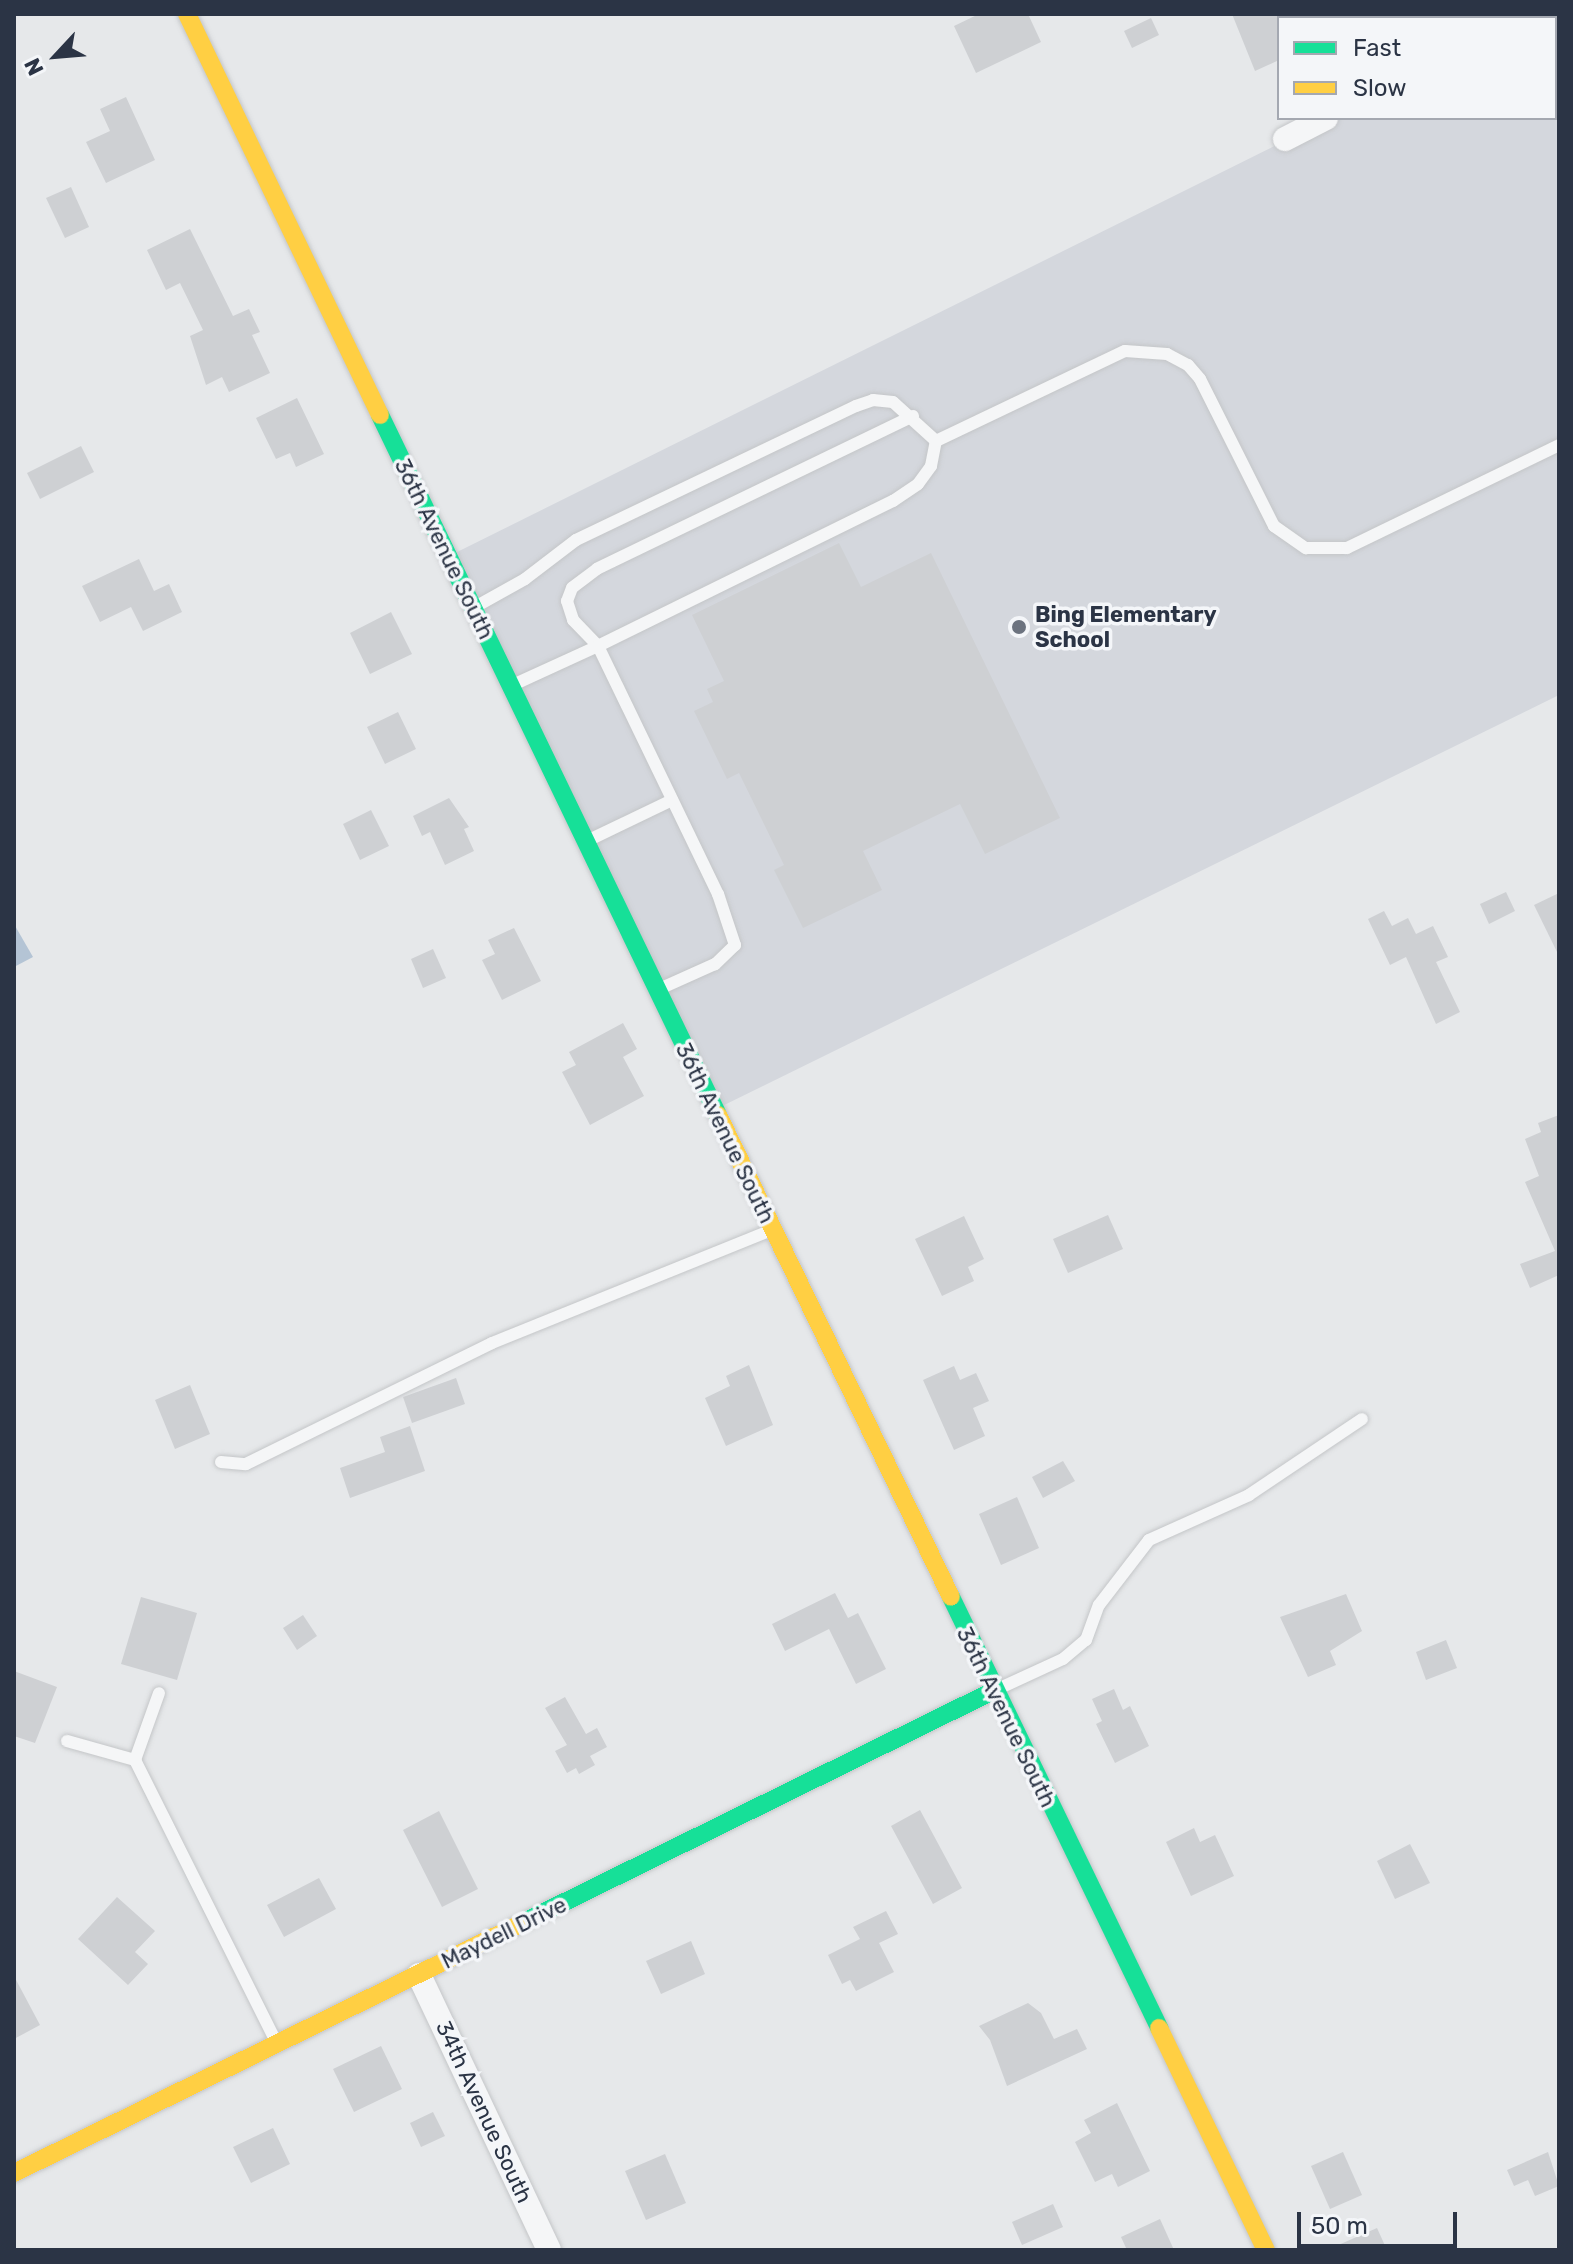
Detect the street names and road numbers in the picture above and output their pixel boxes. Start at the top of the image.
street label: 36th Avenue South [389,454,499,644]
street label: 36th Avenue South [670,1038,780,1228]
street label: 36th Avenue South [951,1622,1061,1812]
street label: Maydell Drive [437,1891,571,1975]
street label: 34th Avenue South [430,2017,538,2207]

